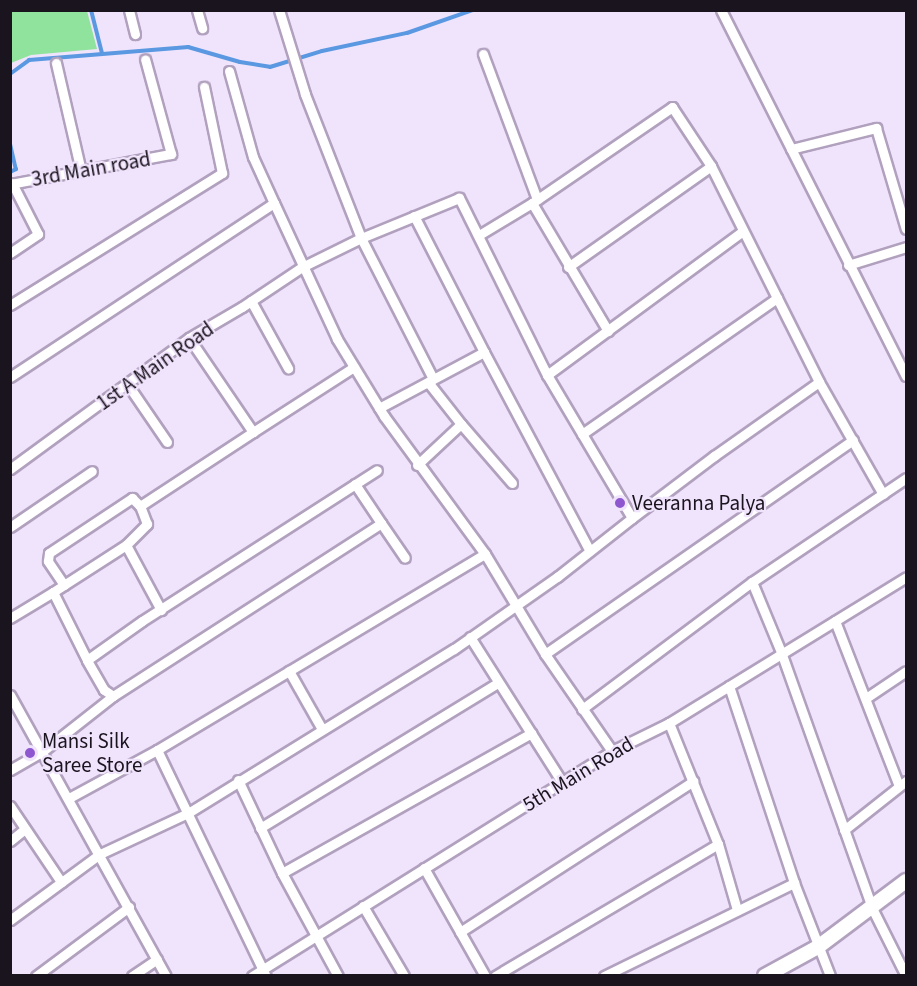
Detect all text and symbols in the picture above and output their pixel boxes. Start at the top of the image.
street label: 3rd Main road [29,146,153,192]
street label: 1st A Main Road [91,316,219,416]
place label: Veeranna Palya [632,490,765,516]
marker: Veeranna Palya [613,496,627,510]
place label: Mansi Silk Saree Store [42,728,142,778]
street label: 5th Main Road [518,731,638,817]
marker: Mansi Silk Saree Store [23,746,37,760]

